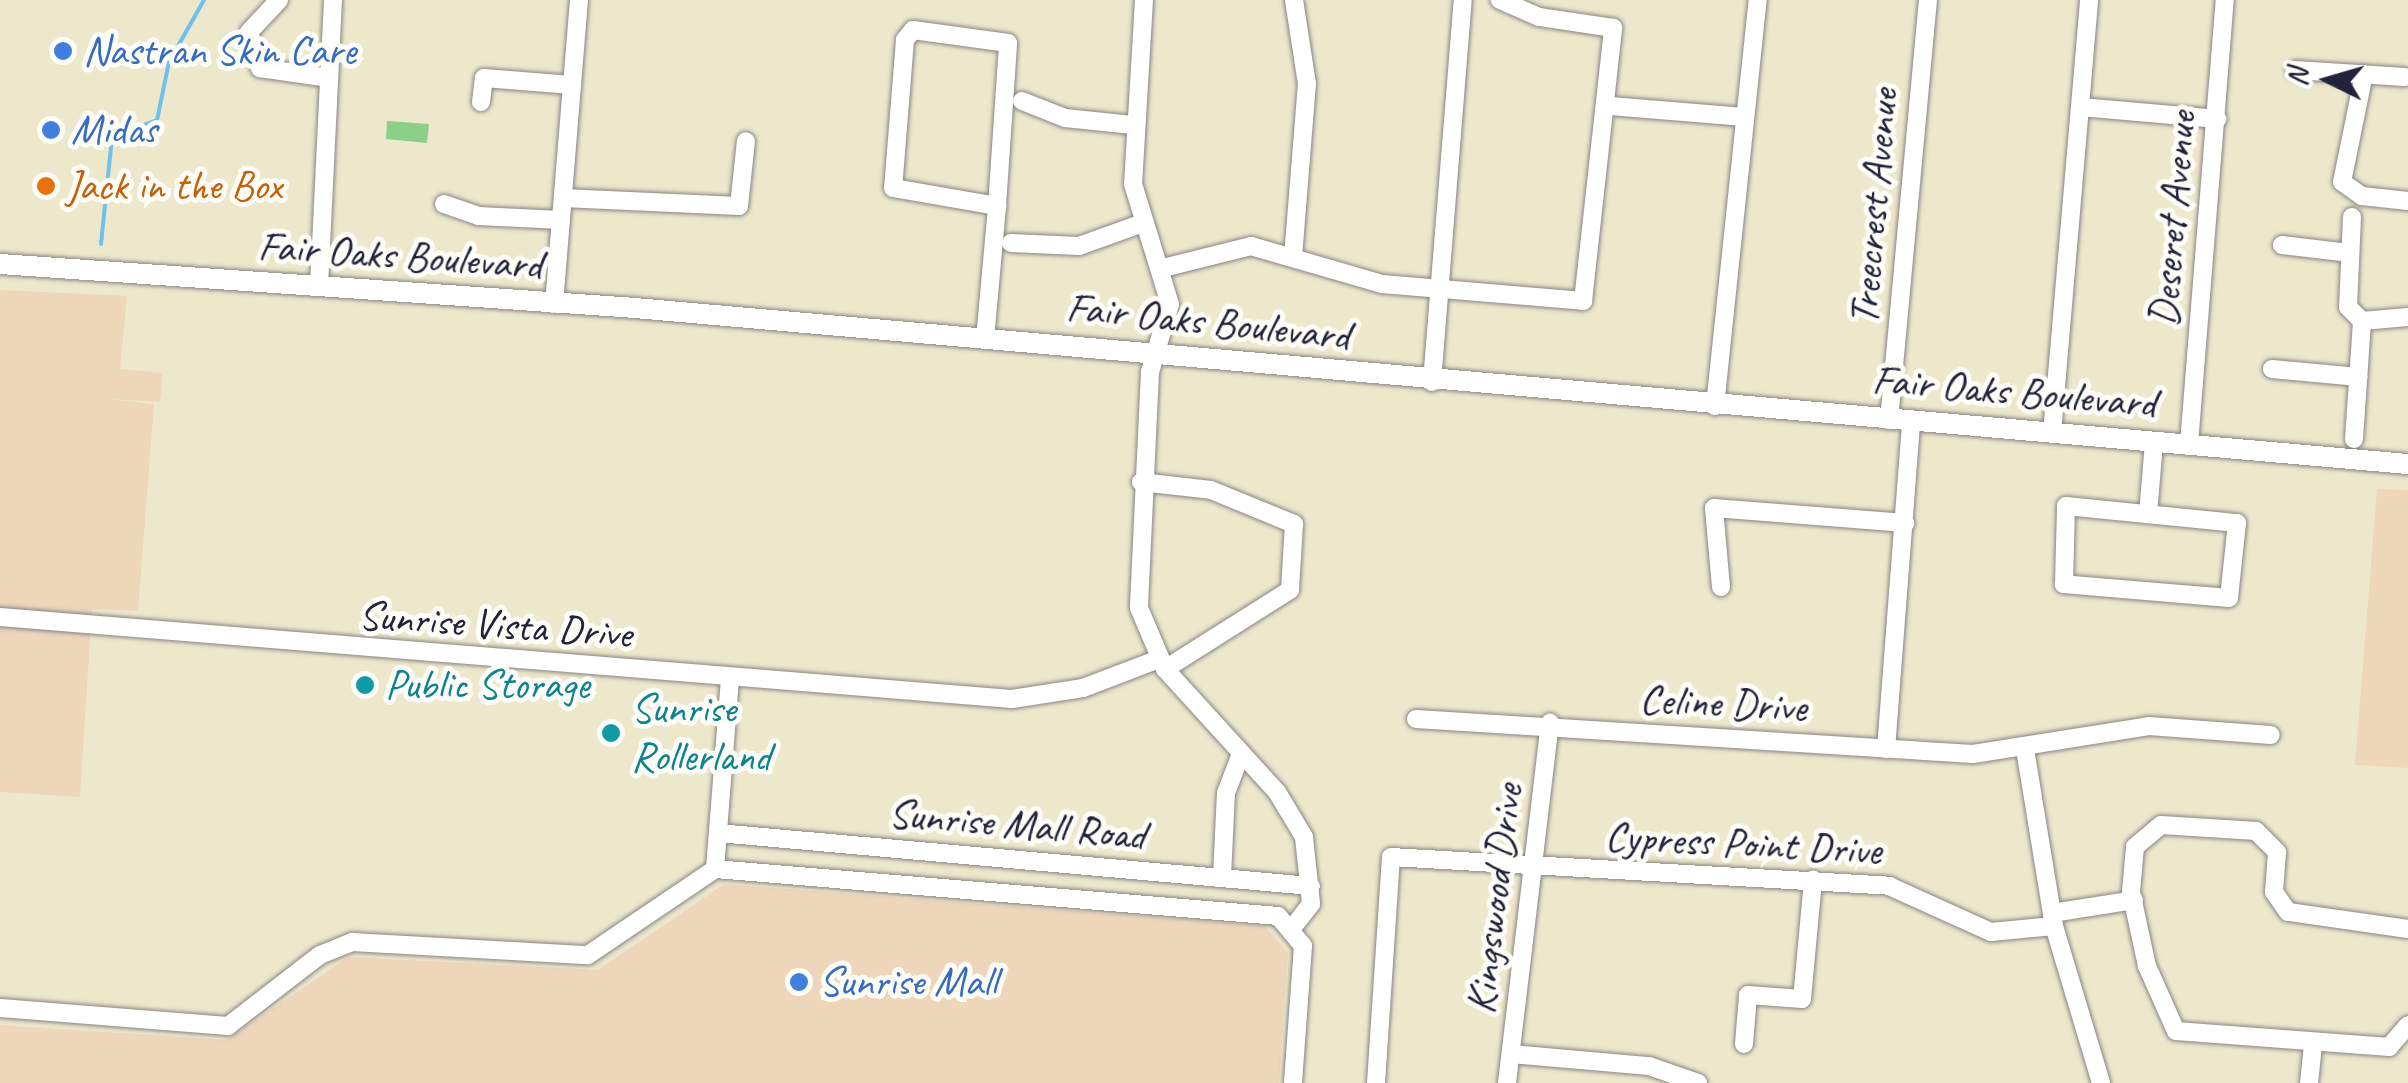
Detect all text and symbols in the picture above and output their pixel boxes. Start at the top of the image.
place label: Nastran Skin Care [83,26,356,76]
north arrow [2278,30,2378,130]
marker: Nastran Skin Care [52,40,74,62]
text: N [2279,67,2316,88]
street label: Treecrest Avenue [1839,87,1909,327]
place label: Midas [71,105,157,155]
street label: Deseret Avenue [2138,109,2208,329]
marker: Midas [40,119,62,141]
place label: Jack in the Box [66,161,282,211]
marker: Jack in the Box [35,175,57,197]
street label: Fair Oaks Boulevard [256,221,544,291]
street label: Fair Oaks Boulevard [1064,282,1352,362]
street label: Fair Oaks Boulevard [1870,354,2158,430]
street label: Sunrise Vista Drive [356,590,634,660]
place label: Public Storage [385,660,588,710]
marker: Public Storage [354,674,376,696]
street label: Celine Drive [1638,674,1808,734]
place label: Sunrise Rollerland [631,684,771,782]
marker: Sunrise Rollerland [600,722,622,744]
street label: Kingswood Drive [1456,781,1534,1017]
street label: Sunrise Mall Road [886,789,1148,861]
street label: Cypress Point Drive [1603,812,1883,876]
place label: Sunrise Mall [819,957,997,1007]
marker: Sunrise Mall [788,971,810,993]

